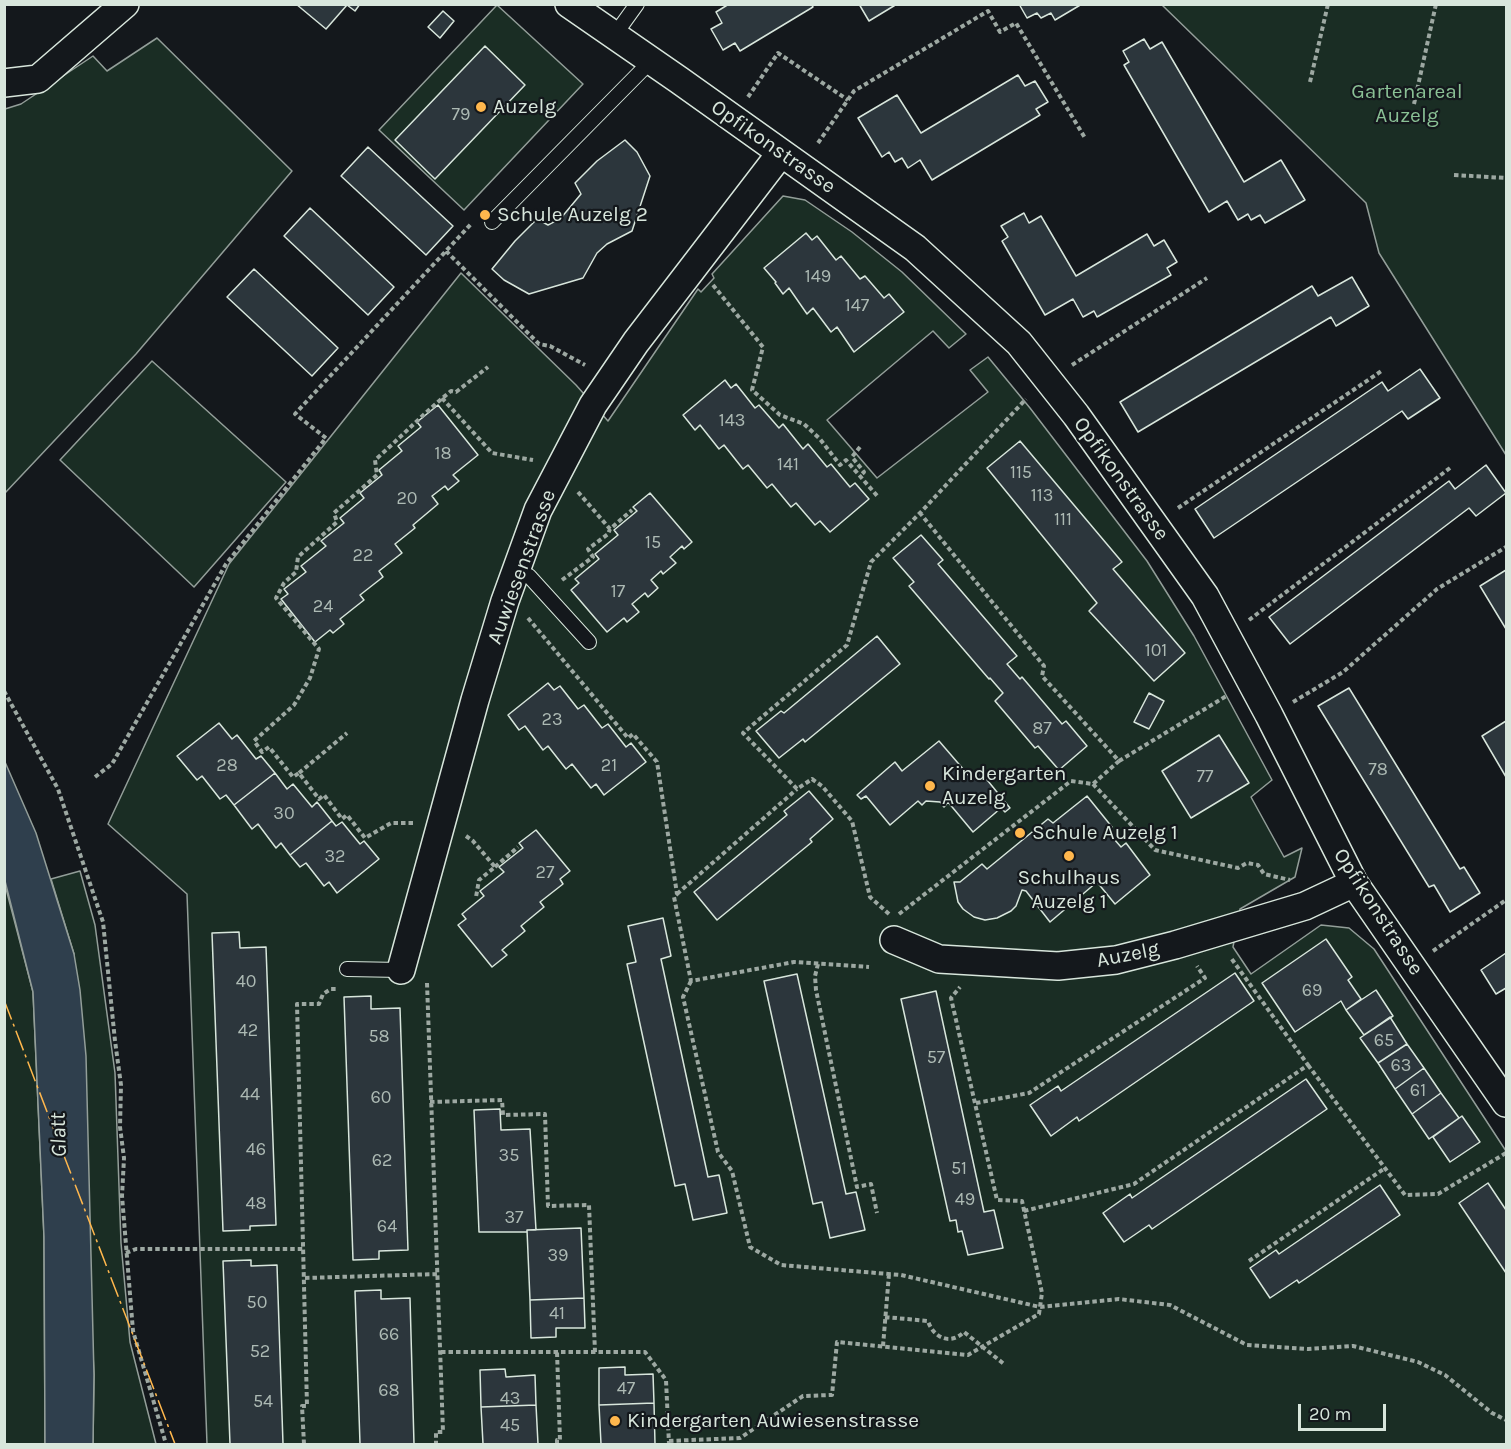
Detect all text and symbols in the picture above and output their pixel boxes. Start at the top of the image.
park label: Gartenareal Auzelg [1351,79,1463,129]
place label: Auzelg [493,94,556,120]
street label: Opfikonstrasse [706,95,840,199]
marker: Auzelg [474,100,488,114]
house number: 79 [452,104,470,126]
place label: Schule Auzelg 2 [497,202,648,228]
marker: Schule Auzelg 2 [478,208,492,222]
house number: 149 [805,266,831,288]
house number: 147 [845,295,869,317]
house number: 143 [719,410,745,432]
street label: Opfikonstrasse [1068,412,1174,546]
house number: 18 [434,443,452,465]
house number: 141 [777,454,799,476]
house number: 115 [1010,462,1032,484]
house number: 113 [1031,485,1053,507]
street label: Auwiesenstrasse [482,486,562,648]
house number: 20 [396,488,418,510]
house number: 111 [1054,509,1072,531]
house number: 15 [645,532,661,554]
house number: 22 [353,545,373,567]
house number: 17 [611,581,625,603]
house number: 24 [313,596,333,618]
house number: 101 [1145,640,1167,662]
house number: 23 [541,709,563,731]
house number: 87 [1032,718,1052,740]
house number: 28 [216,755,238,777]
house number: 21 [601,755,617,777]
house number: 78 [1368,759,1388,781]
place label: Kindergarten Auzelg [942,761,1067,811]
house number: 77 [1197,766,1213,788]
marker: Kindergarten Auzelg [923,779,937,793]
house number: 30 [273,803,295,825]
place label: Schule Auzelg 1 [1032,820,1178,846]
marker: Schule Auzelg 1 [1013,826,1027,840]
street label: Opfikonstrasse [1328,844,1428,980]
house number: 32 [324,846,346,868]
marker: Schulhaus Auzelg 1 [1062,849,1076,863]
house number: 27 [536,862,554,884]
place label: Schulhaus Auzelg 1 [1018,865,1120,915]
street label: Auzelg [1095,937,1161,973]
house number: 40 [236,971,256,993]
house number: 69 [1302,980,1322,1002]
house number: 42 [238,1020,258,1042]
house number: 58 [368,1026,390,1048]
house number: 65 [1374,1030,1394,1052]
house number: 57 [927,1047,945,1069]
house number: 63 [1391,1055,1411,1077]
house number: 61 [1410,1080,1426,1102]
house number: 44 [240,1084,260,1106]
house number: 60 [371,1087,391,1109]
water label: Glatt [45,1112,73,1158]
house number: 46 [246,1139,266,1161]
house number: 35 [499,1145,519,1167]
house number: 62 [372,1150,392,1172]
house number: 51 [951,1158,967,1180]
house number: 49 [955,1189,975,1211]
house number: 48 [245,1193,267,1215]
house number: 37 [504,1207,524,1229]
house number: 64 [377,1216,397,1238]
house number: 39 [547,1245,569,1267]
house number: 50 [247,1292,267,1314]
house number: 41 [549,1303,565,1325]
house number: 66 [379,1324,399,1346]
house number: 52 [250,1341,270,1363]
house number: 47 [617,1378,635,1400]
house number: 68 [378,1380,400,1402]
house number: 43 [500,1388,520,1410]
house number: 54 [253,1391,273,1413]
scale bar [1301,1392,1390,1430]
text: 20 m [1309,1403,1351,1425]
place label: Kindergarten Auwiesenstrasse [627,1408,919,1434]
marker: Kindergarten Auwiesenstrasse [608,1414,622,1428]
house number: 45 [500,1415,520,1437]

